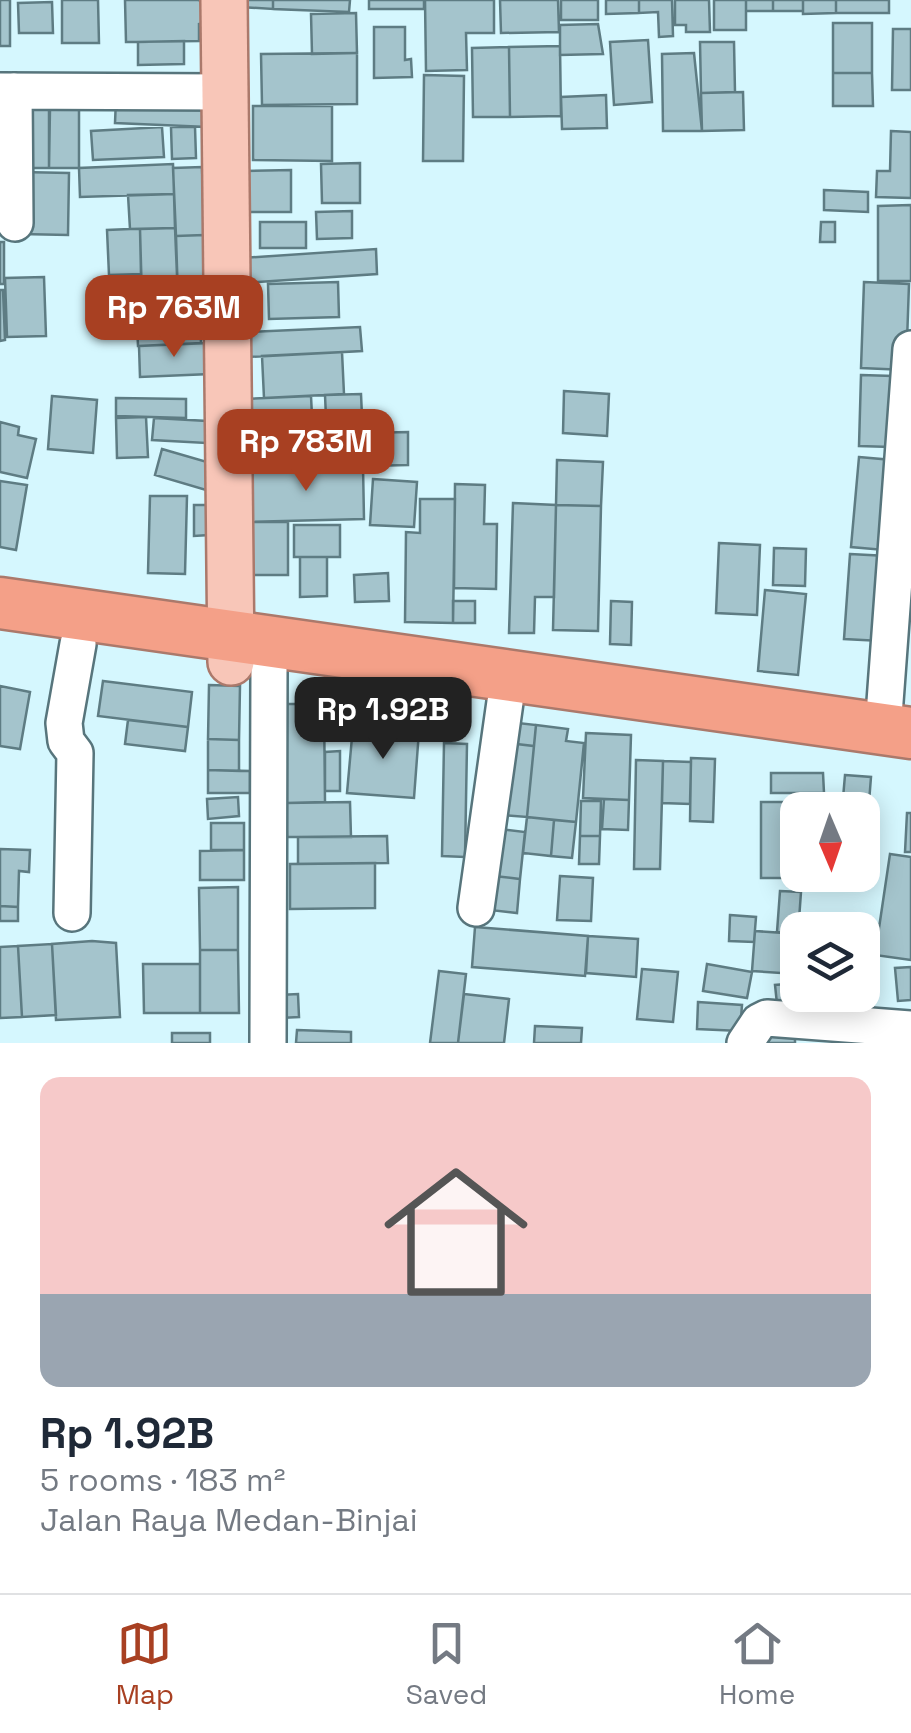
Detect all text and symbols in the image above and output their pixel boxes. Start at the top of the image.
pin: Rp 763M [82,275,266,360]
text: Rp 763M [107,287,241,327]
pin: Rp 783M [214,409,398,494]
text: Rp 783M [239,421,373,461]
pin: Rp 1.92B [280,677,486,762]
text: Rp 1.92B [317,689,449,729]
north arrow [780,792,880,892]
map controls [780,792,880,1012]
button: layers [780,912,880,1012]
icon: home [366,1142,546,1322]
text: Rp 1.92B [40,1407,214,1460]
text: 5 rooms · 183 m² [40,1460,285,1500]
text: Jalan Raya Medan-Binjai [40,1500,418,1540]
tab: Map [116,1616,174,1712]
tab: Saved [406,1616,487,1712]
tab: Home [719,1616,795,1712]

